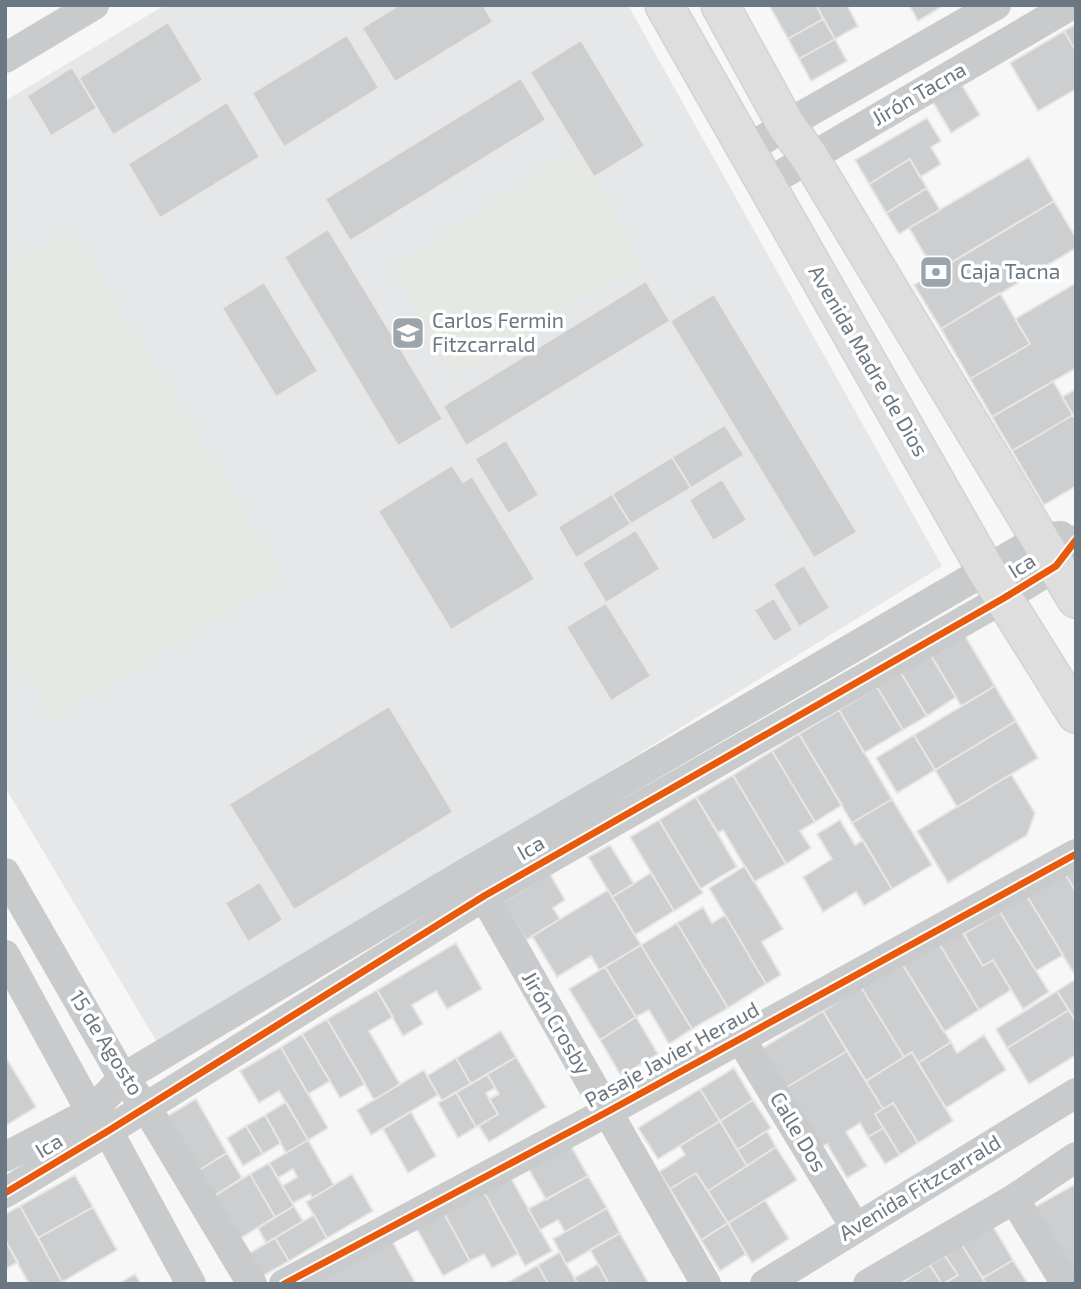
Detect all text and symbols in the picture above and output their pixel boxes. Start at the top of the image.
street label: Jirón Tacna [867,56,970,130]
bank icon: Caja Tacna [917,253,955,291]
place label: Caja Tacna [960,258,1060,284]
street label: Avenida Madre de Dios [804,260,934,460]
place label: Carlos Fermin Fitzcarrald [432,307,564,356]
school or university icon: Carlos Fermin Fitzcarrald [389,314,427,352]
street label: Ica [1003,547,1039,583]
street label: Ica [512,829,548,864]
street label: Jirón Crosby [518,966,597,1078]
street label: 15 de Agosto [65,985,149,1099]
street label: Pasaje Javier Heraud [580,995,763,1113]
street label: Calle Dos [766,1087,833,1176]
street label: Ica [30,1127,66,1162]
street label: Avenida Fitzcarrald [834,1129,1005,1245]

